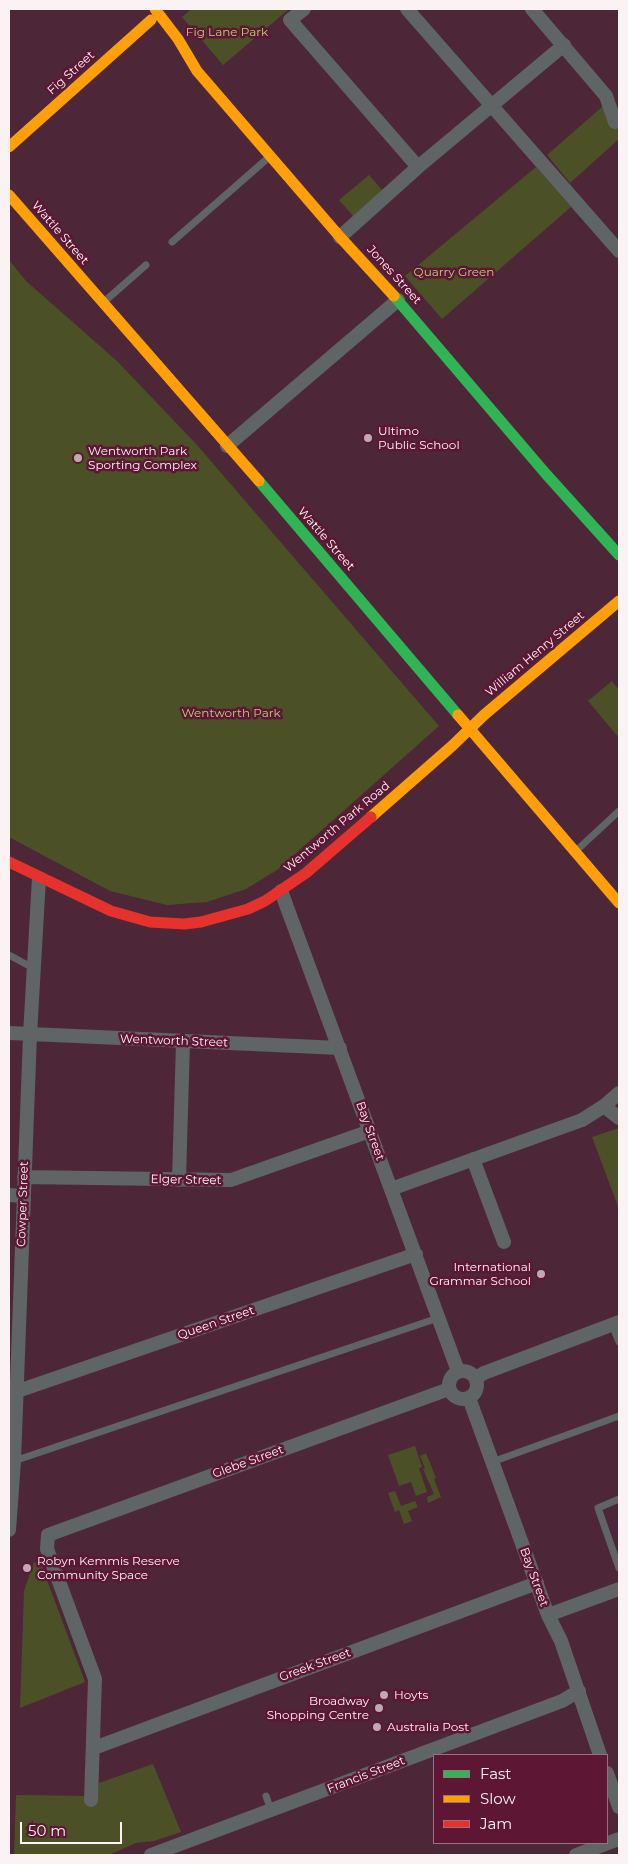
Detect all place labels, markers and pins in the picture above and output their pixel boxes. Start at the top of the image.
place label: Ultimo Public School [378,424,460,452]
marker: Ultimo Public School [362,432,374,444]
place label: Wentworth Park Sporting Complex [88,444,197,472]
marker: Wentworth Park Sporting Complex [72,452,84,464]
place label: International Grammar School [429,1260,531,1288]
marker: International Grammar School [535,1268,547,1280]
place label: Robyn Kemmis Reserve Community Space [37,1554,180,1582]
marker: Robyn Kemmis Reserve Community Space [21,1562,33,1574]
place label: Hoyts [394,1688,428,1702]
marker: Hoyts [378,1689,390,1701]
place label: Broadway Shopping Centre [267,1694,369,1722]
marker: Broadway Shopping Centre [373,1702,385,1714]
place label: Australia Post [387,1720,469,1734]
marker: Australia Post [371,1721,383,1733]

